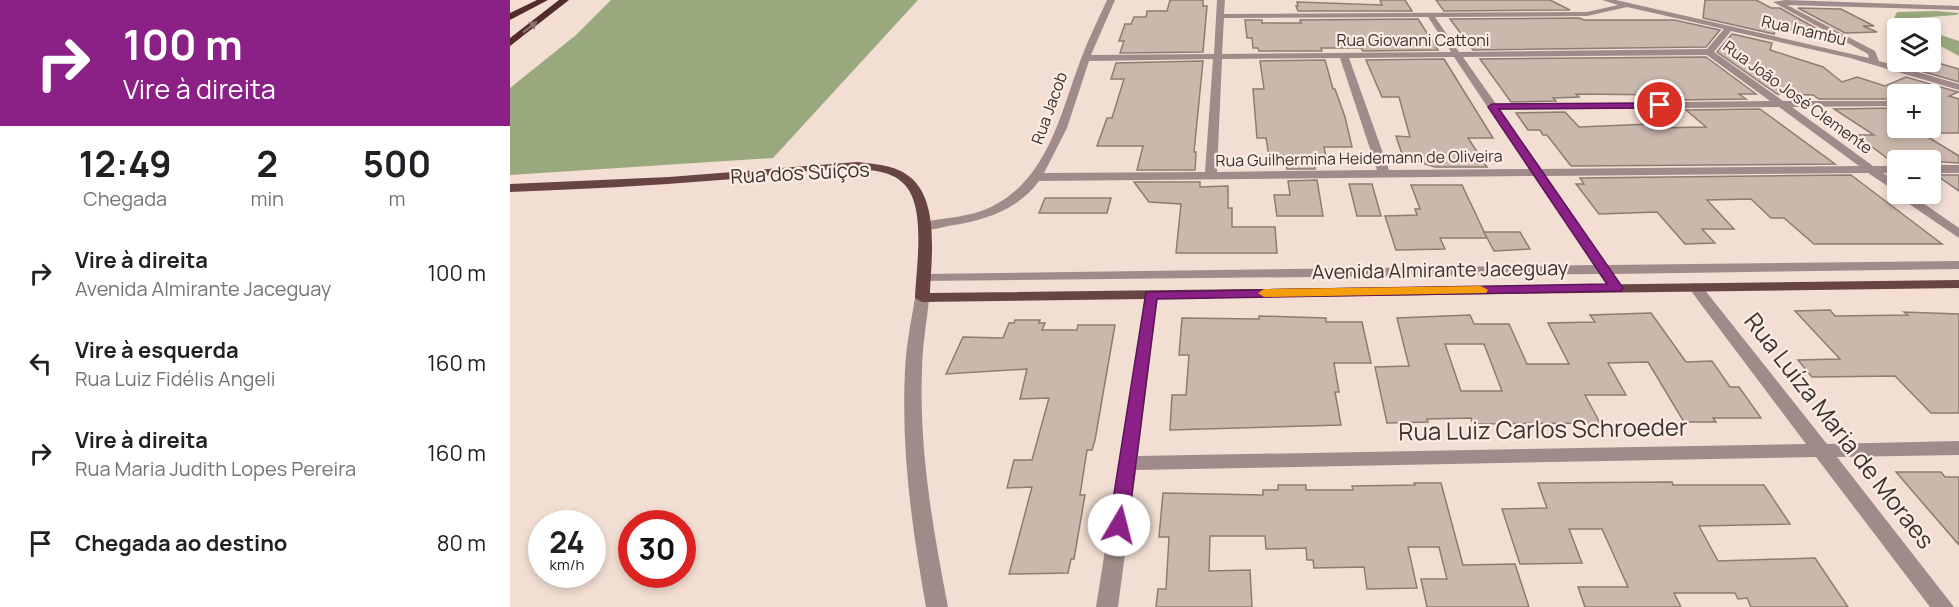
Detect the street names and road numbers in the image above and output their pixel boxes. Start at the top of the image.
street label: Rua Inambu [1759,10,1849,50]
street label: Rua Giovanni Cattoni [1336,29,1490,51]
street label: Rua João José Clemente [1719,35,1877,159]
street label: Rua Jacob [1026,69,1072,147]
street label: Rua Guilhermina Heidemann de Oliveira [1215,144,1503,172]
street label: Rua dos Suíços [730,155,870,190]
street label: Avenida Almirante Jaceguay [1312,254,1569,285]
street label: Rua Luíza Maria de Moraes [1738,305,1943,555]
street label: Rua Luiz Carlos Schroeder [1398,409,1688,448]

